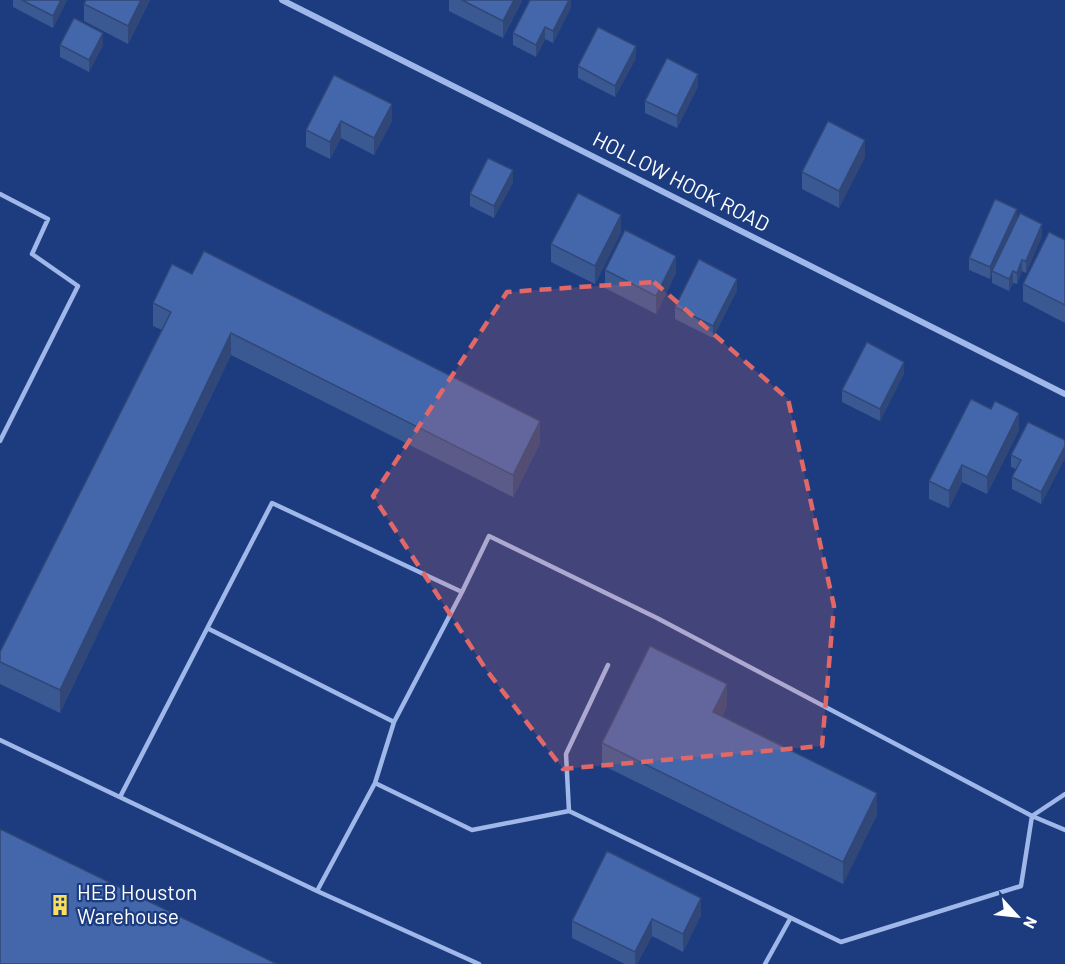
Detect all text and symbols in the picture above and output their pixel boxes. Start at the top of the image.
street label: HOLLOW HOOK ROAD [589,125,774,236]
place label: HEB Houston Warehouse [77,879,197,928]
north arrow [987,886,1047,946]
building icon: HEB Houston Warehouse [48,893,72,917]
text: N [1020,914,1042,932]

